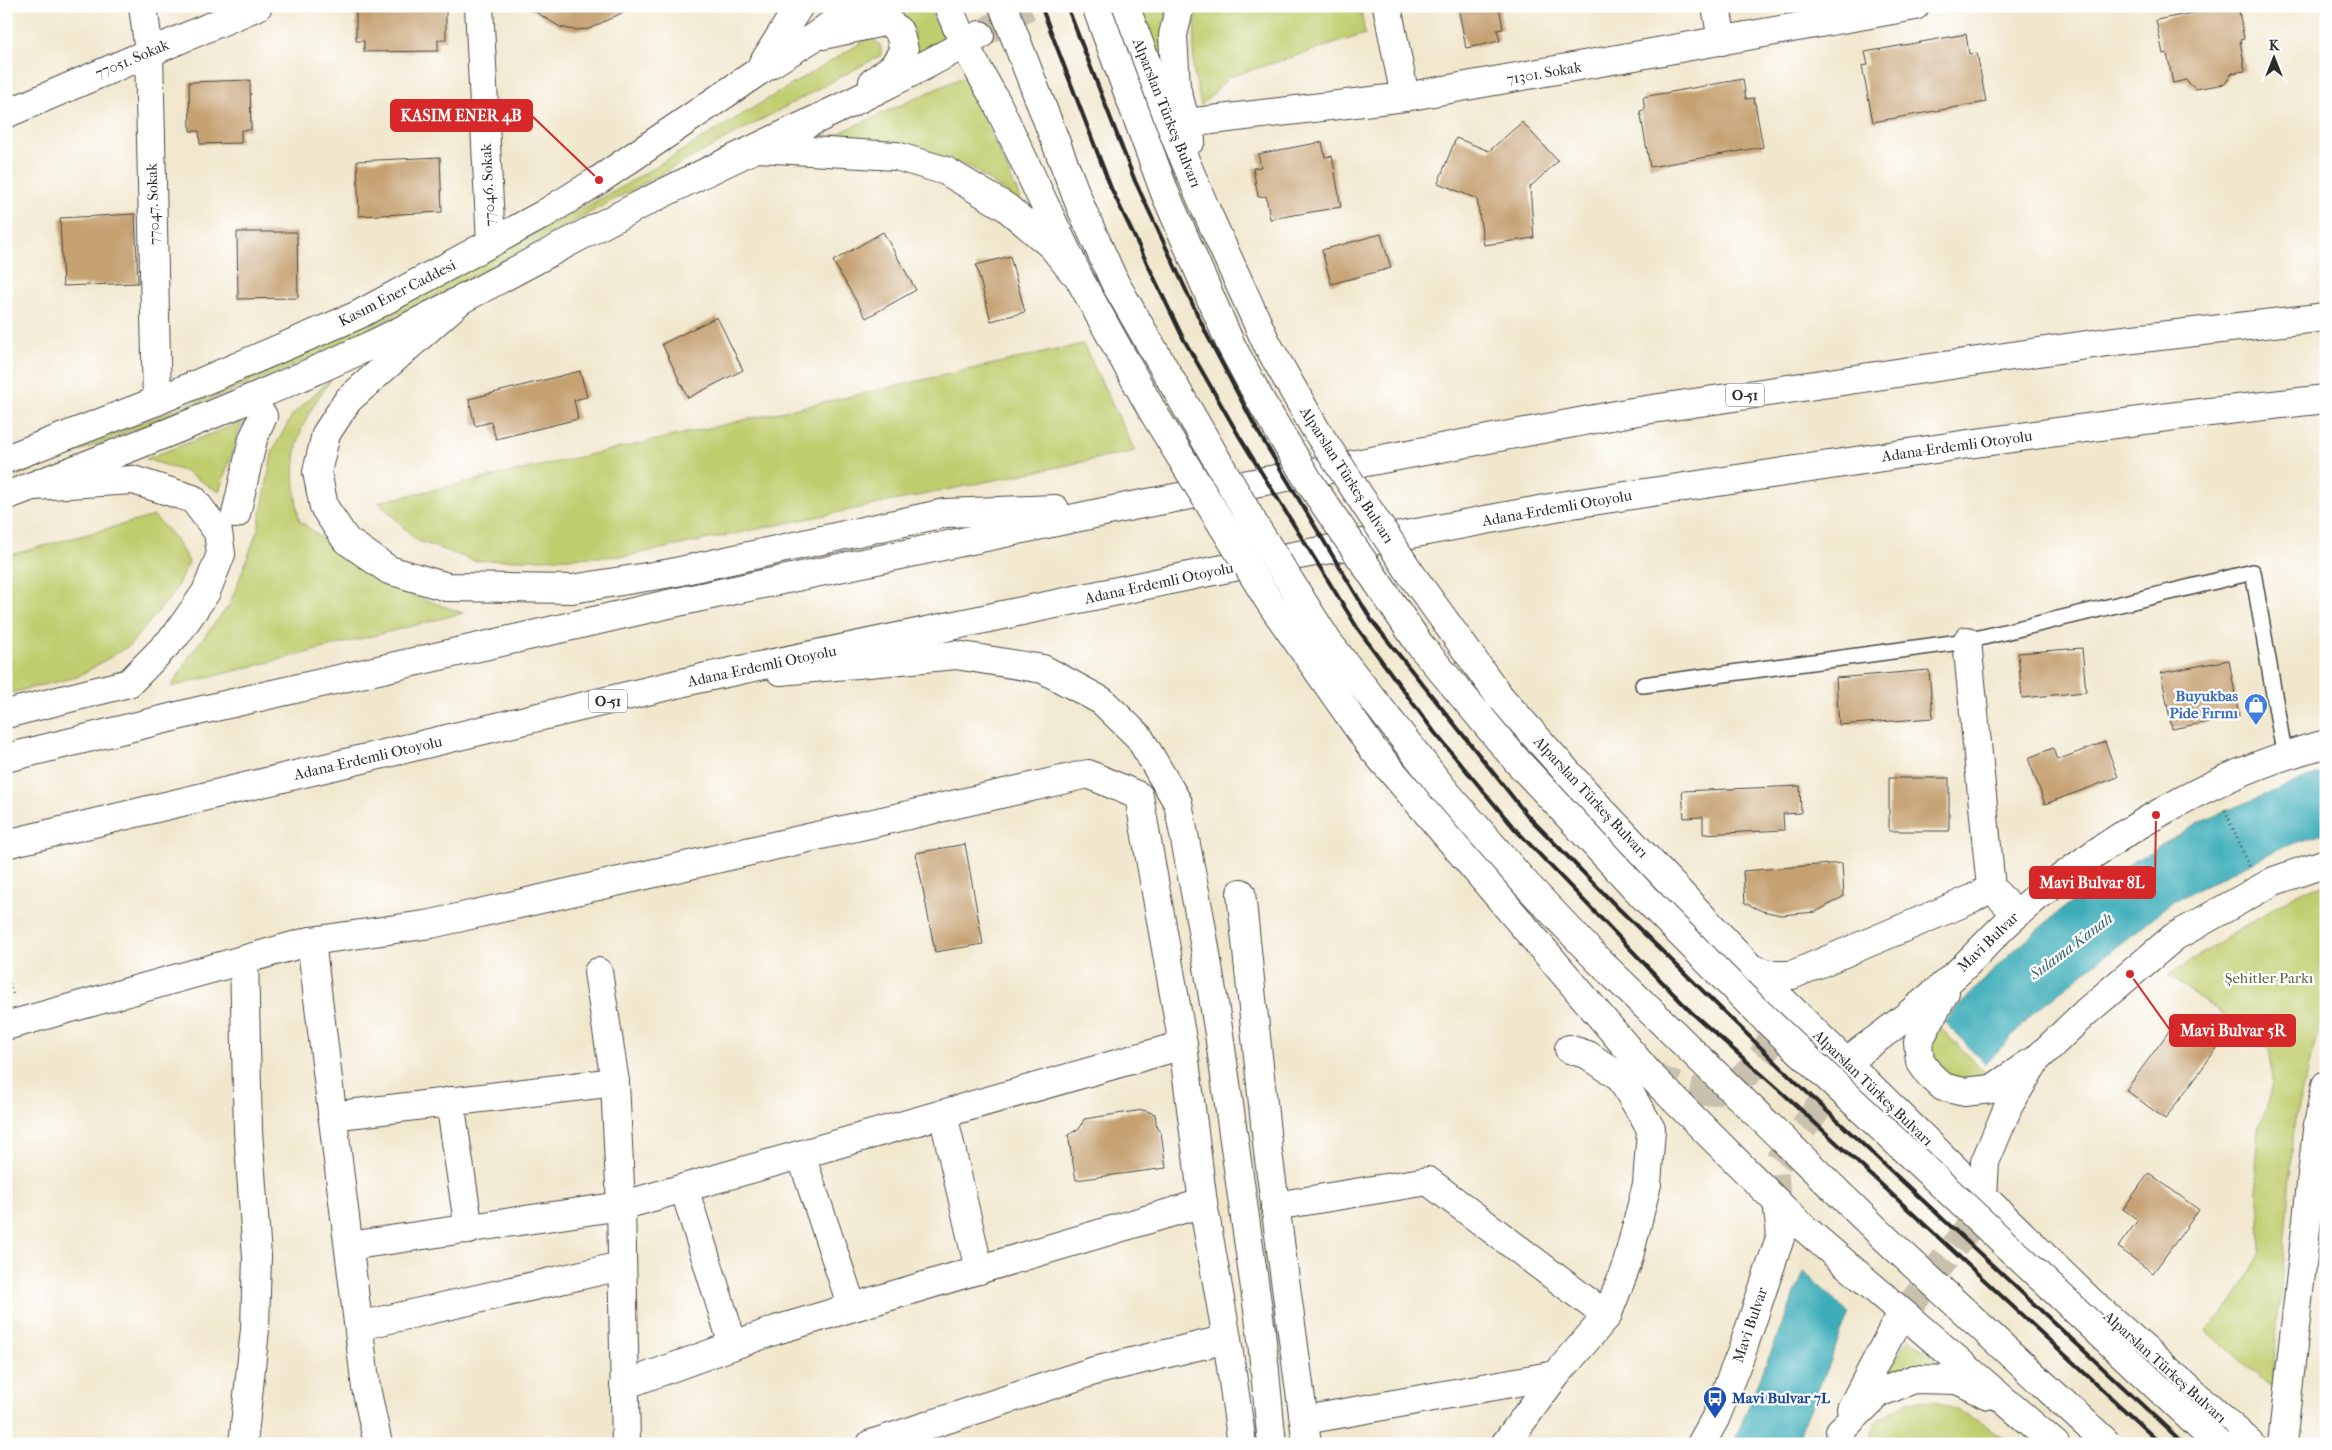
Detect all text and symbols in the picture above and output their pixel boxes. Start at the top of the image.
north arrow [2250,32,2300,82]
street label: 77051. Sokak [92,35,172,83]
street label: Alparslan Türkeş Bulvarı [1128,35,1205,191]
text: K [2269,37,2280,54]
street label: 71301. Sokak [1505,57,1583,88]
callout: KASIM ENER 4B [391,100,532,131]
text: KASIM ENER 4B [400,106,522,126]
street label: 77046. Sokak [477,143,499,227]
street label: 77047. Sokak [143,163,163,245]
street label: Kasım Ener Caddesi [335,255,459,330]
road number: O-51 [1726,384,1764,406]
street label: Alparslan Türkeş Bulvarı [1296,402,1398,547]
street label: Adana-Erdemli Otoyolu [1880,426,2034,466]
street label: Adana-Erdemli Otoyolu [1480,486,1634,530]
street label: Adana-Erdemli Otoyolu [1082,558,1236,608]
street label: Adana-Erdemli Otoyolu [685,641,839,691]
place label: Buyukbas Pide Fırını [2169,687,2239,722]
road number: O-51 [589,689,627,712]
shop icon: Buyukbas Pide Fırını [2243,692,2269,726]
street label: Adana-Erdemli Otoyolu [291,732,444,784]
street label: Alparslan Türkeş Bulvarı [1529,732,1652,862]
callout: Mavi Bulvar 8L [2030,867,2155,898]
text: Mavi Bulvar 8L [2039,873,2145,892]
street label: Mavi Bulvar [1954,908,2023,976]
water label: Sulama Kanalı [2025,908,2117,984]
park label: Şehitler Parkı [2225,969,2314,987]
callout: Mavi Bulvar 5R [2170,1015,2295,1046]
text: Mavi Bulvar 5R [2179,1021,2287,1040]
street label: Alparslan Türkeş Bulvarı [1809,1025,1937,1150]
street label: Mavi Bulvar [1729,1284,1771,1365]
street label: Alparslan Türkeş Bulvarı [2099,1306,2231,1427]
bus stop icon: Mavi Bulvar 7L [1702,1385,1728,1419]
place label: Mavi Bulvar 7L [1731,1389,1831,1407]

